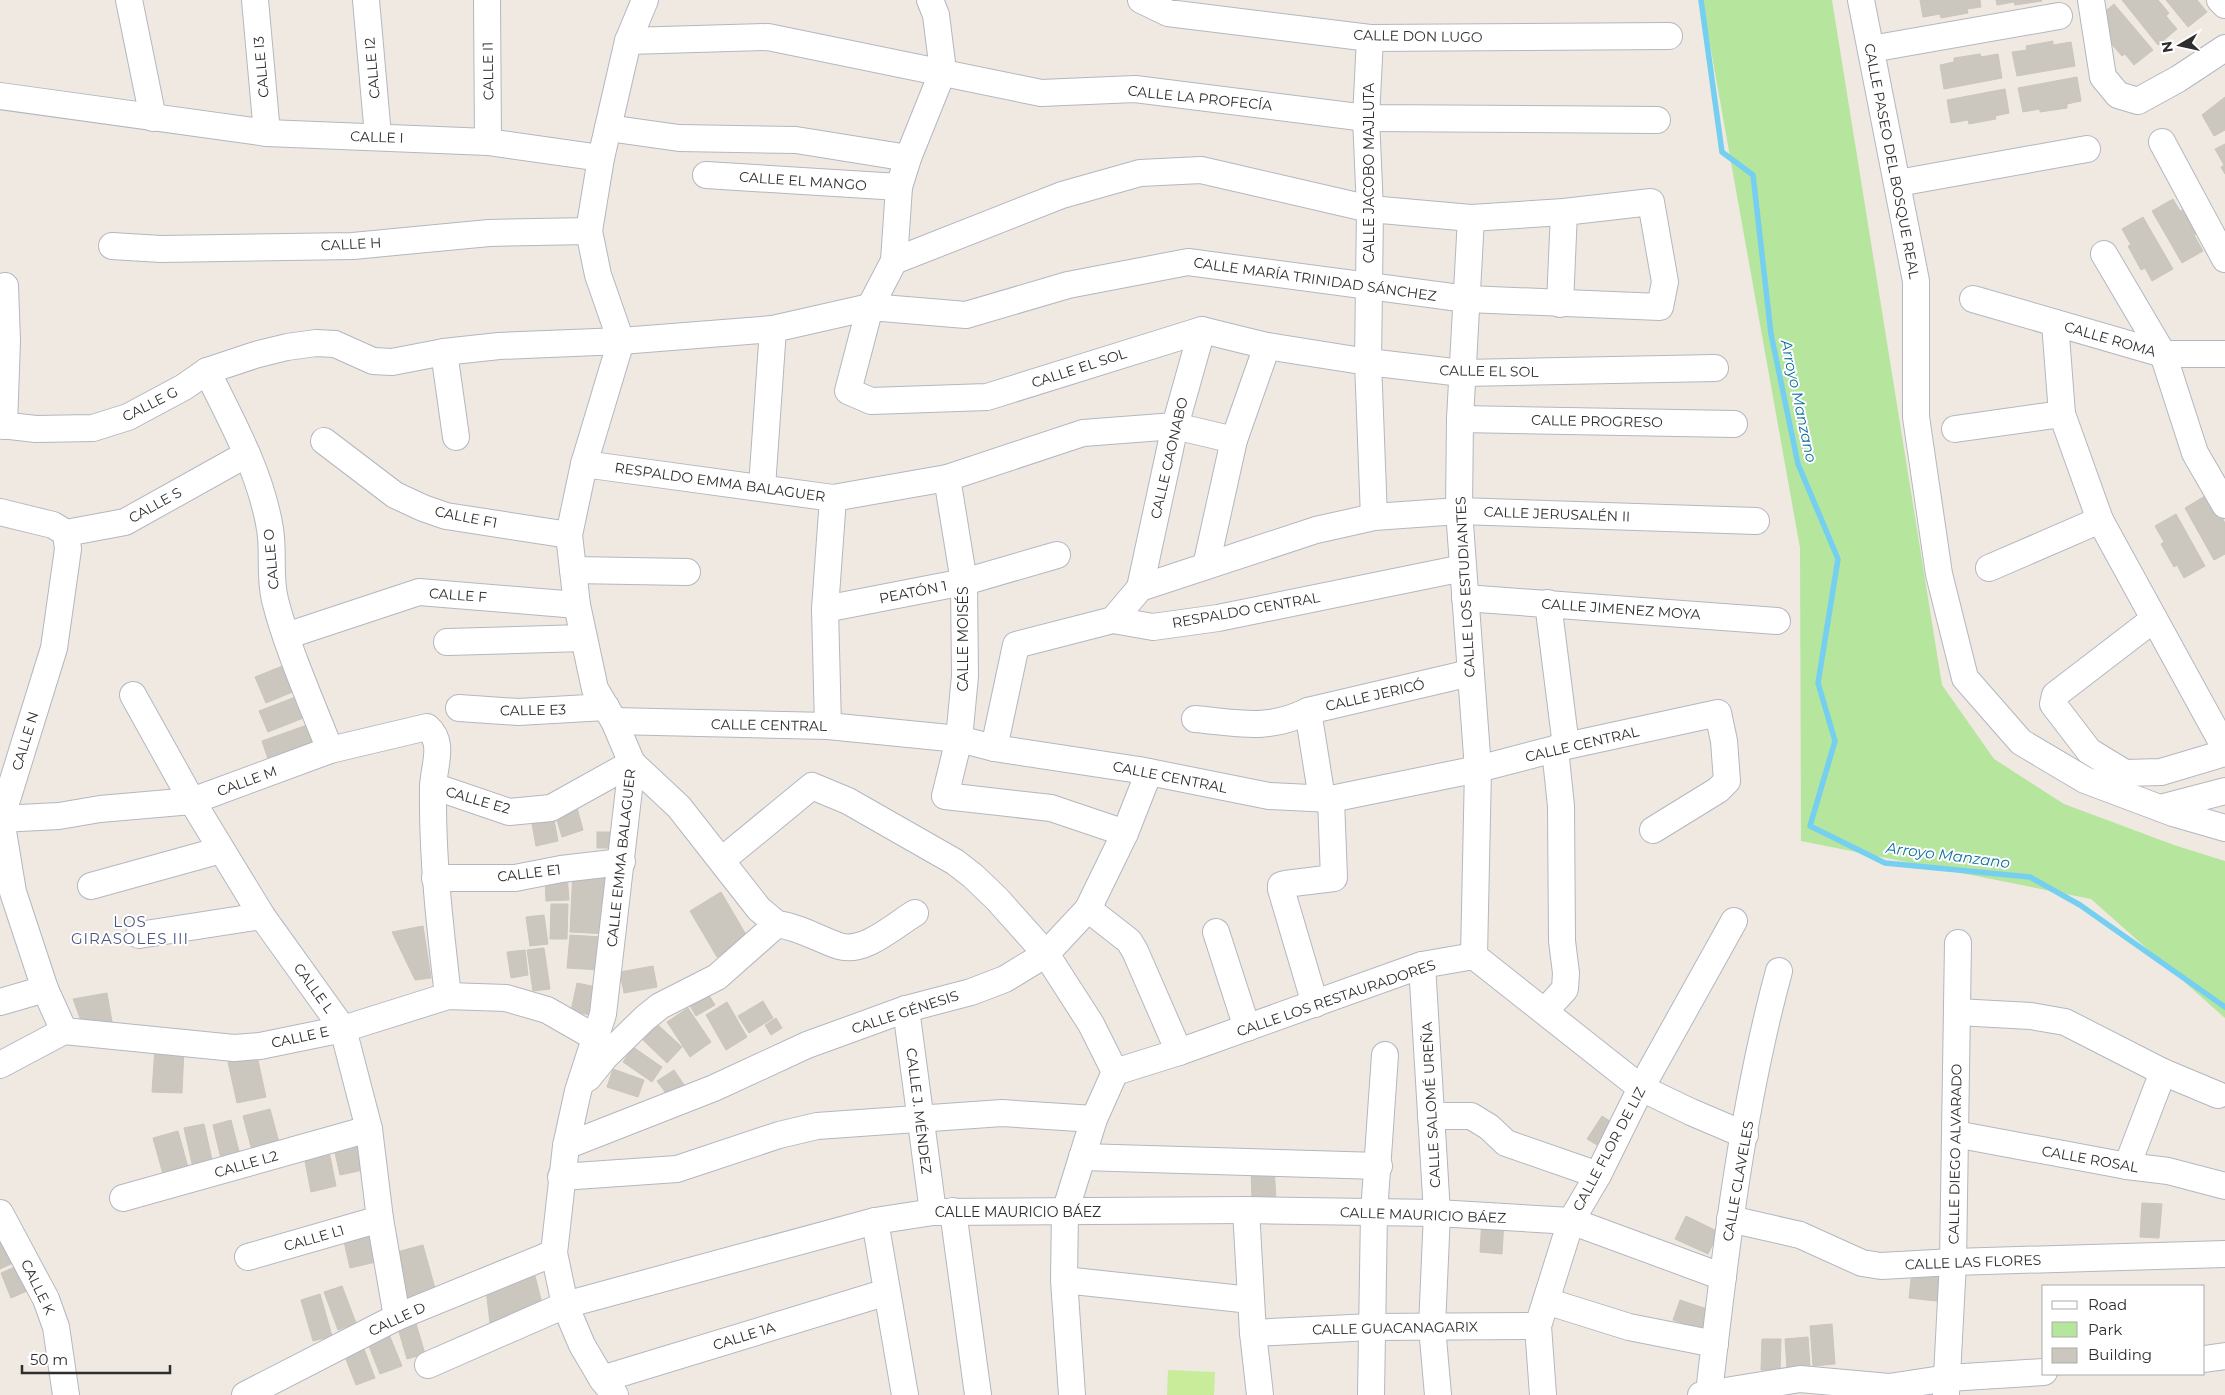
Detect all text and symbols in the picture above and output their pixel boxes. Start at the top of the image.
north arrow [2155,20,2205,70]
street label: CALLE DON LUGO [1353,26,1483,46]
street label: CALLE I3 [249,36,273,98]
street label: CALLE I2 [360,37,384,99]
text: N [2157,40,2177,54]
street label: CALLE I1 [478,42,498,100]
street label: CALLE PASEO DEL BOSQUE REAL [1860,42,1924,281]
street label: CALLE LA PROFECÍA [1127,81,1274,115]
street label: CALLE JACOBO MAJLUTA [1360,82,1378,263]
street label: CALLE I [350,127,404,147]
street label: CALLE EL MANGO [739,168,868,194]
street label: CALLE H [320,233,382,255]
street label: CALLE MARÍA TRINIDAD SÁNCHEZ [1192,253,1438,305]
street label: CALLE ROMA [2062,317,2159,361]
water label: Arroyo Manzano [1777,337,1821,464]
street label: CALLE EL SOL [1029,344,1130,392]
street label: CALLE EL SOL [1439,361,1539,381]
street label: CALLE G [119,382,181,426]
street label: CALLE CAONABO [1146,395,1192,521]
street label: CALLE PROGRESO [1531,411,1663,431]
street label: RESPALDO EMMA BALAGUER [613,458,827,506]
street label: CALLE S [125,483,185,527]
street label: CALLE LOS ESTUDIANTES [1451,496,1479,678]
street label: CALLE F1 [433,502,499,532]
street label: CALLE JERUSALÉN II [1483,502,1631,526]
street label: CALLE O [259,528,283,590]
street label: PEATÓN 1 [878,577,948,607]
street label: CALLE F [428,584,488,606]
street label: CALLE MOISÉS [954,586,972,692]
street label: RESPALDO CENTRAL [1171,588,1322,632]
street label: CALLE JIMENEZ MOYA [1541,594,1702,624]
street label: CALLE JERICÓ [1324,675,1427,715]
street label: CALLE E3 [500,700,566,720]
street label: CALLE N [8,709,42,773]
street label: CALLE CENTRAL [711,715,828,735]
street label: CALLE CENTRAL [1523,722,1641,766]
street label: CALLE CENTRAL [1111,757,1230,797]
street label: CALLE M [214,762,280,800]
street label: CALLE EMMA BALAGUER [603,768,639,948]
street label: CALLE E2 [444,782,512,818]
water label: Arroyo Manzano [1884,838,2011,872]
street label: CALLE E1 [496,860,562,886]
district label: LOS GIRASOLES III [71,912,189,948]
street label: CALLE LOS RESTAURADORES [1234,955,1438,1041]
street label: CALLE L [290,959,339,1017]
street label: CALLE GÉNESIS [849,986,961,1038]
street label: CALLE SALOMÉ UREÑA [1418,1021,1444,1188]
street label: CALLE E [269,1022,331,1052]
street label: CALLE J. MÉNDEZ [902,1047,936,1175]
street label: CALLE DIEGO ALVARADO [1944,1063,1966,1245]
street label: CALLE FLOR DE LIZ [1569,1084,1649,1214]
street label: CALLE CLAVELES [1719,1119,1757,1243]
street label: CALLE ROSAL [2040,1142,2141,1177]
street label: CALLE L2 [212,1146,280,1182]
street label: CALLE MAURICIO BÁEZ [935,1203,1101,1221]
street label: CALLE MAURICIO BÁEZ [1340,1203,1506,1227]
street label: CALLE L1 [282,1221,346,1255]
street label: CALLE LAS FLORES [1904,1251,2042,1273]
street label: CALLE K [17,1256,59,1318]
legend [2042,1285,2205,1375]
text: Road [2088,1295,2127,1314]
street label: CALLE D [366,1298,428,1340]
street label: CALLE 1A [711,1318,778,1354]
street label: CALLE GUACANAGARIX [1312,1318,1478,1338]
text: Park [2088,1320,2122,1339]
scale bar [22,1342,170,1374]
text: Building [2088,1345,2152,1364]
text: 50 m [30,1350,68,1369]

